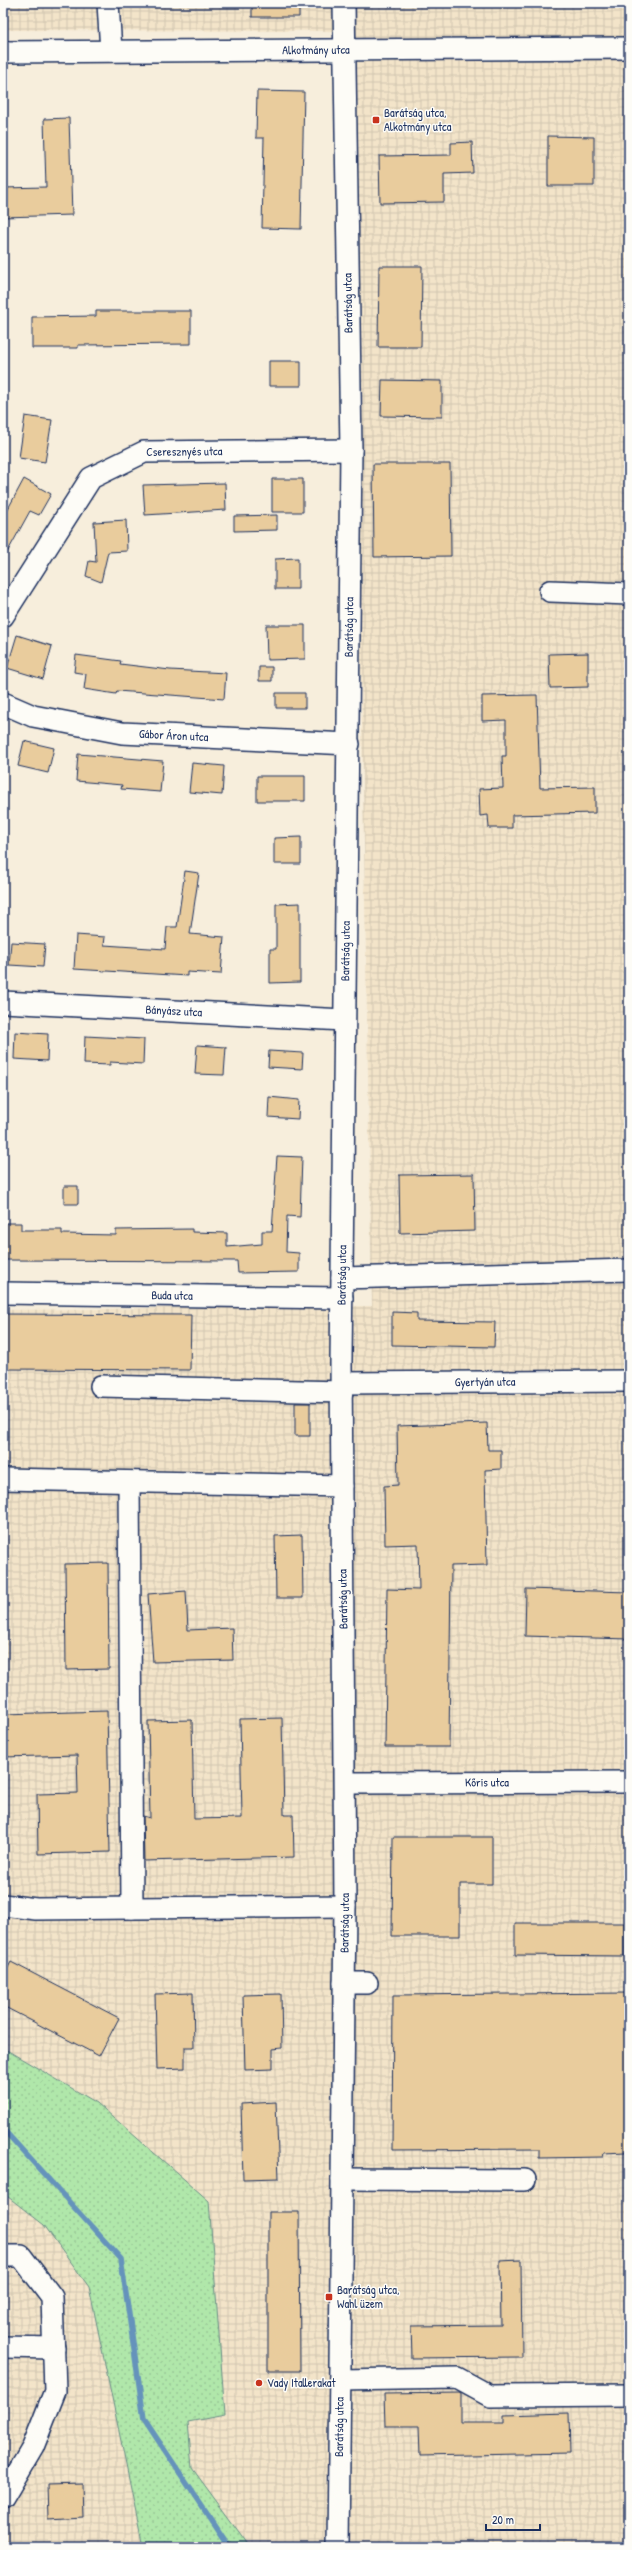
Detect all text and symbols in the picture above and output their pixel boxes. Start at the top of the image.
street label: Alkotmány utca [282,41,350,58]
place label: Barátság utca, Alkotmány utca [384,104,452,135]
marker: Barátság utca, Alkotmány utca [371,115,381,125]
street label: Barátság utca [338,273,357,333]
street label: Cseresznyés utca [146,442,223,460]
street label: Barátság utca [340,597,357,657]
street label: Gábor Áron utca [139,725,209,745]
street label: Barátság utca [336,921,354,981]
street label: Bányász utca [145,1001,203,1021]
street label: Barátság utca [333,1245,350,1305]
street label: Buda utca [151,1286,193,1304]
street label: Gyertyán utca [455,1373,516,1390]
street label: Barátság utca [333,1569,352,1629]
street label: Kőris utca [465,1773,509,1791]
street label: Barátság utca [335,1893,353,1953]
place label: Barátság utca, Wahl üzem [337,2281,399,2312]
marker: Barátság utca, Wahl üzem [324,2292,334,2302]
place label: Vady Itallerakat [267,2374,337,2391]
marker: Vady Itallerakat [254,2378,264,2388]
street label: Barátság utca [330,2397,348,2457]
scale bar [486,2506,540,2532]
text: 20 m [492,2511,514,2528]

